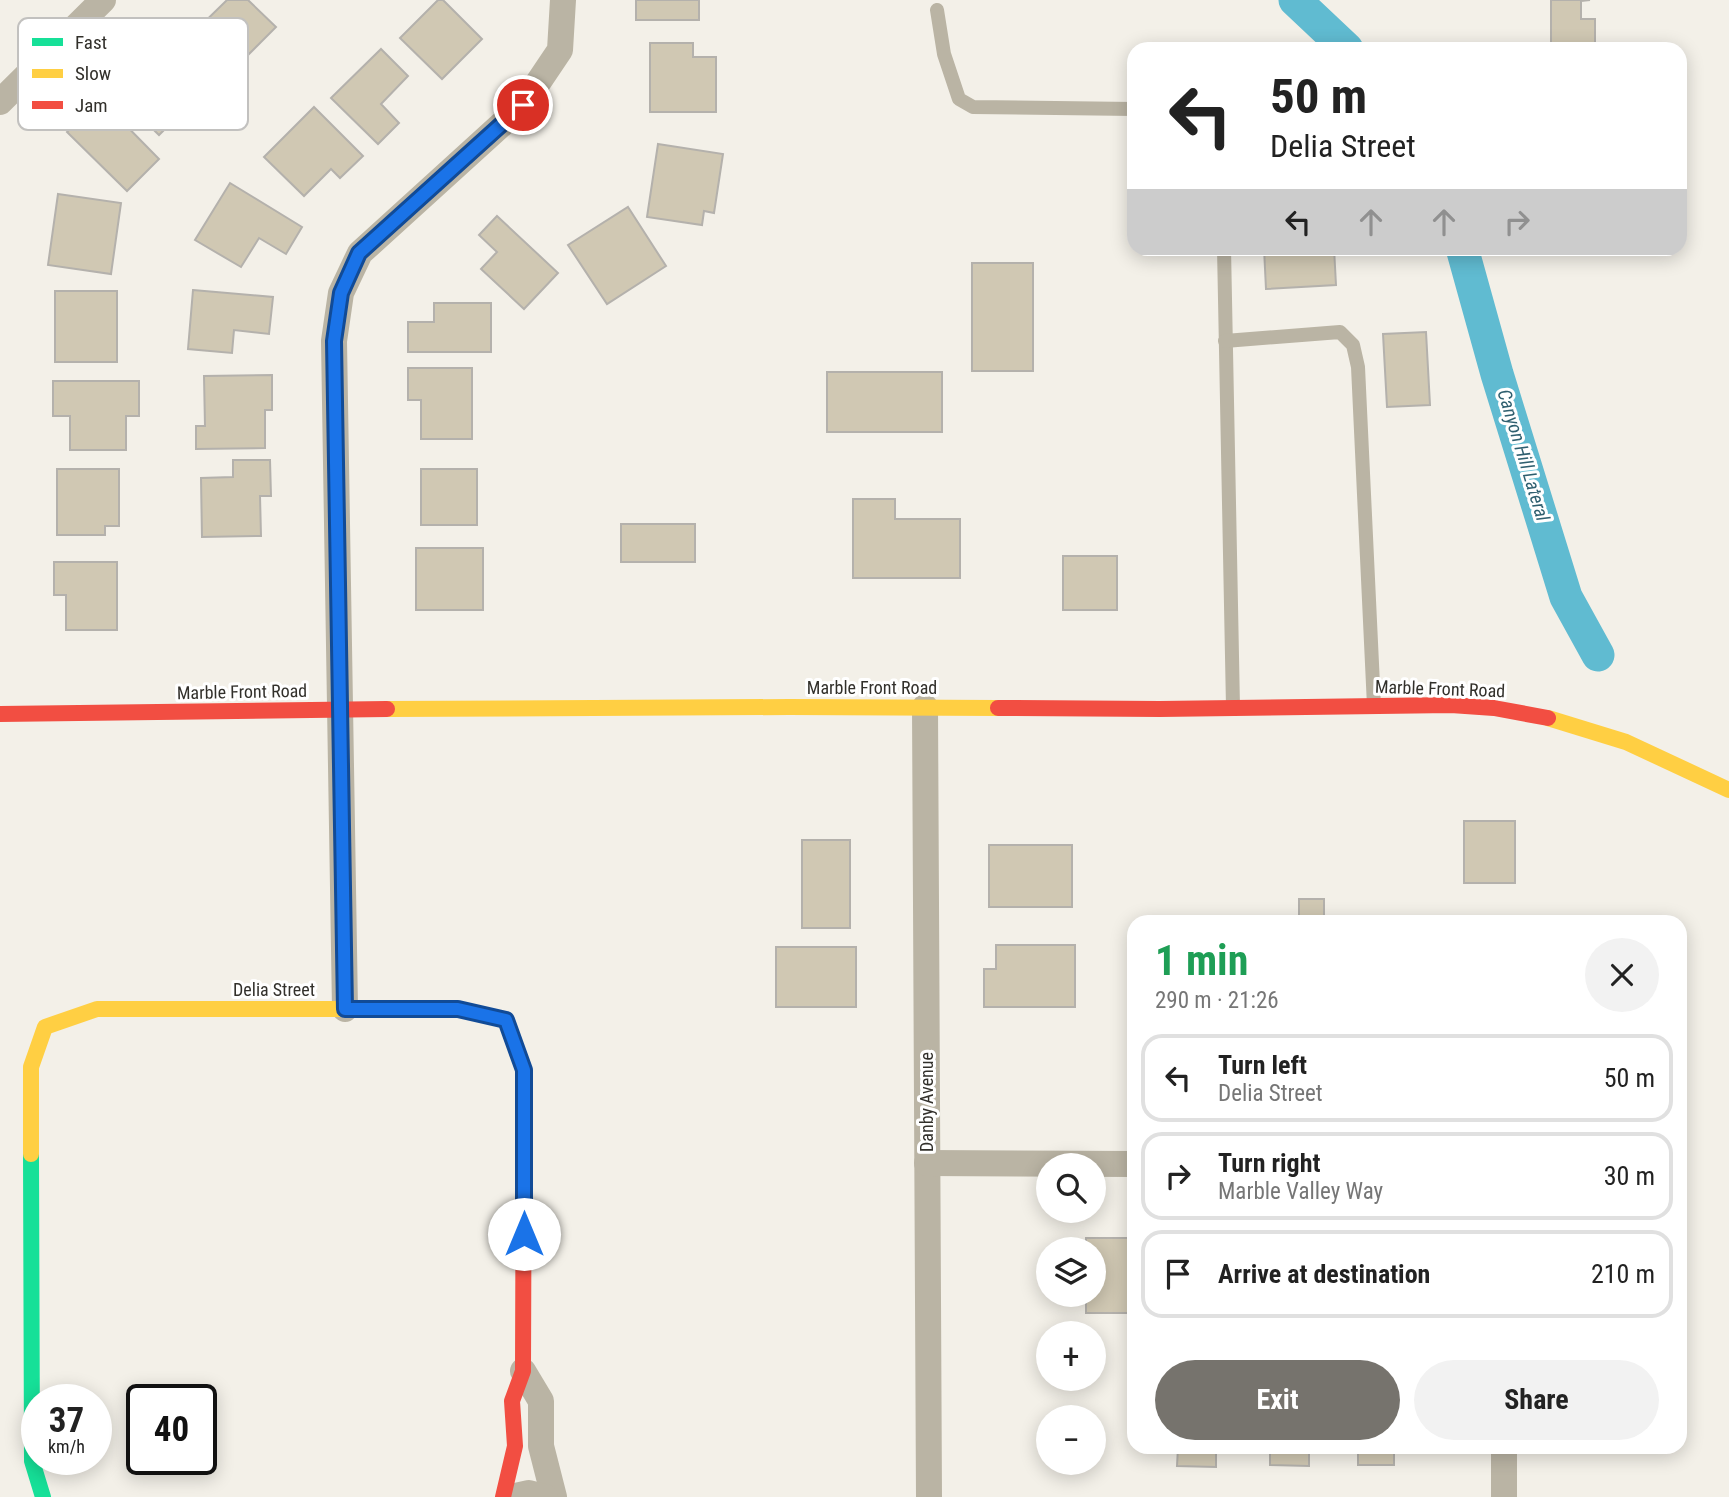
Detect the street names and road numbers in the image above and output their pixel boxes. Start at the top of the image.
street label: Marble Front Road [1375,676,1506,701]
street label: Marble Front Road [807,677,937,698]
street label: Marble Front Road [177,680,307,703]
street label: Delia Street [233,979,315,1000]
street label: Danby Avenue [916,1052,937,1152]

